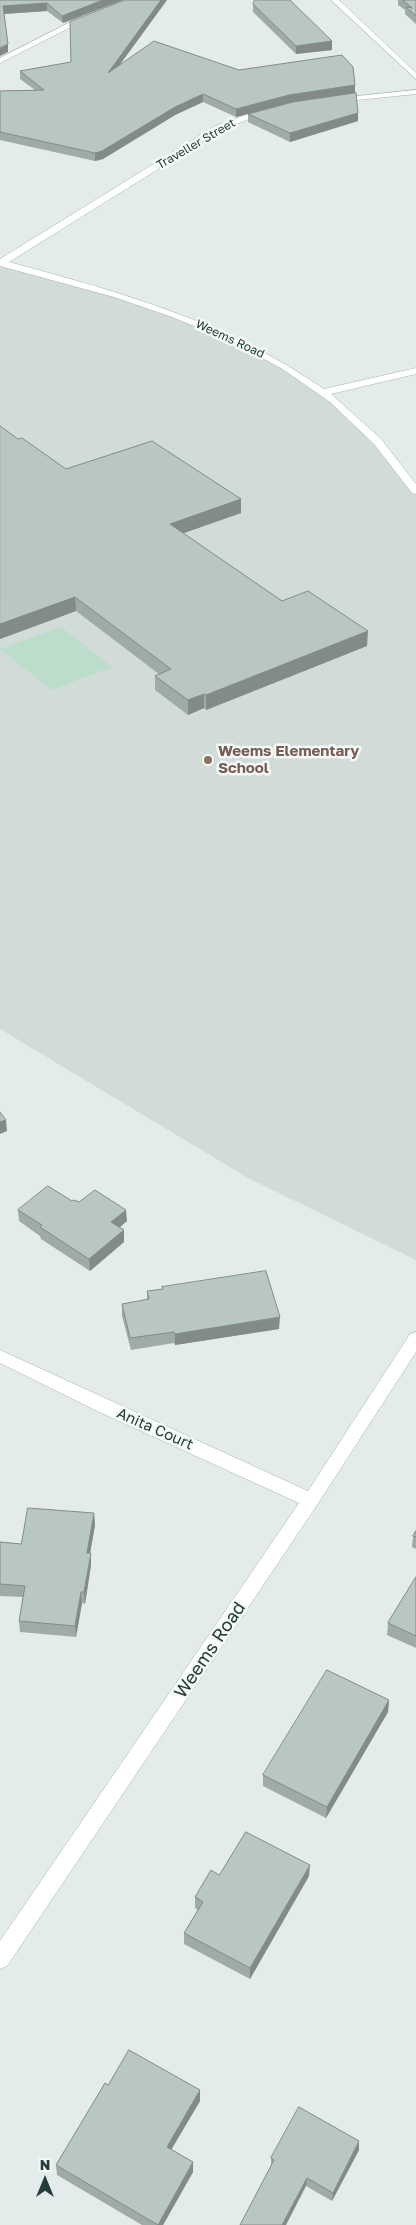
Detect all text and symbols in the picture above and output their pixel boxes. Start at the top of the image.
street label: Traveller Street [154,116,238,172]
street label: Weems Road [193,317,267,361]
place label: Weems Elementary School [218,742,359,777]
marker: Weems Elementary School [202,754,214,766]
street label: Anita Court [114,1404,196,1454]
street label: Weems Road [170,1598,250,1702]
north arrow [20,2155,70,2205]
text: N [40,2156,50,2173]

